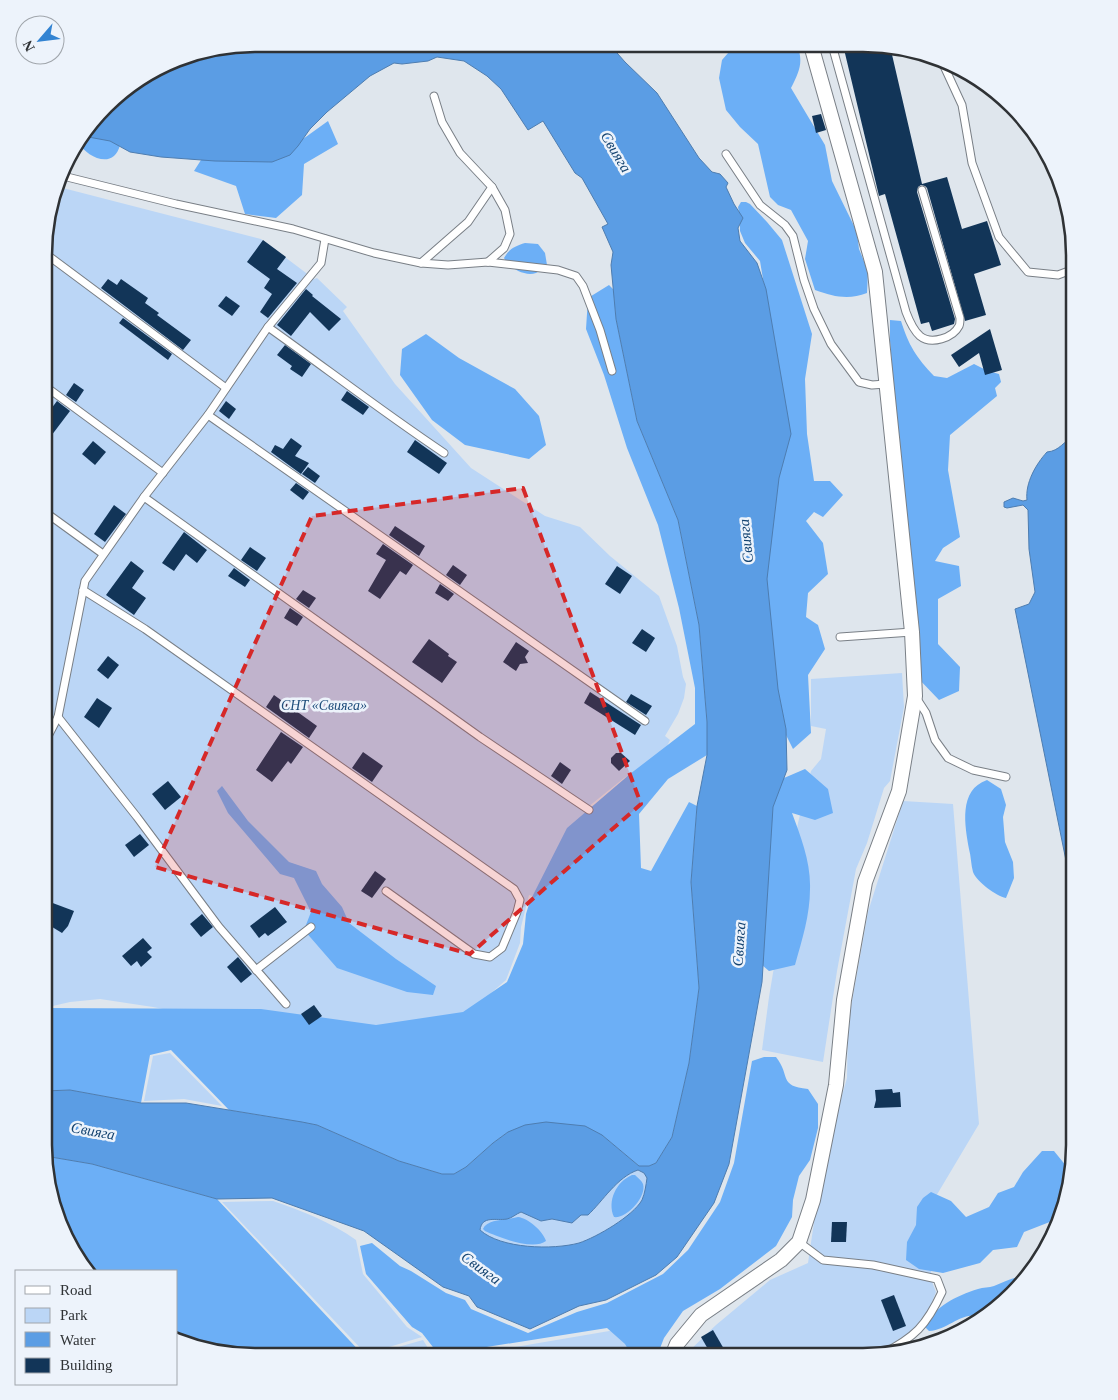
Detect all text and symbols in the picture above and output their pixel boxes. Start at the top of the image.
north arrow [15,15,65,65]
text: N [20,38,38,54]
water label: Свияга [598,129,634,175]
water label: Свияга [736,518,756,564]
park label: СНТ «Свияга» [281,698,367,713]
water label: Свияга [729,921,749,967]
water label: Свияга [70,1119,116,1143]
water label: Свияга [458,1248,504,1288]
legend [15,1270,178,1385]
text: Road [60,1282,92,1298]
text: Park [60,1307,88,1323]
text: Water [60,1332,95,1348]
text: Building [60,1357,113,1373]

